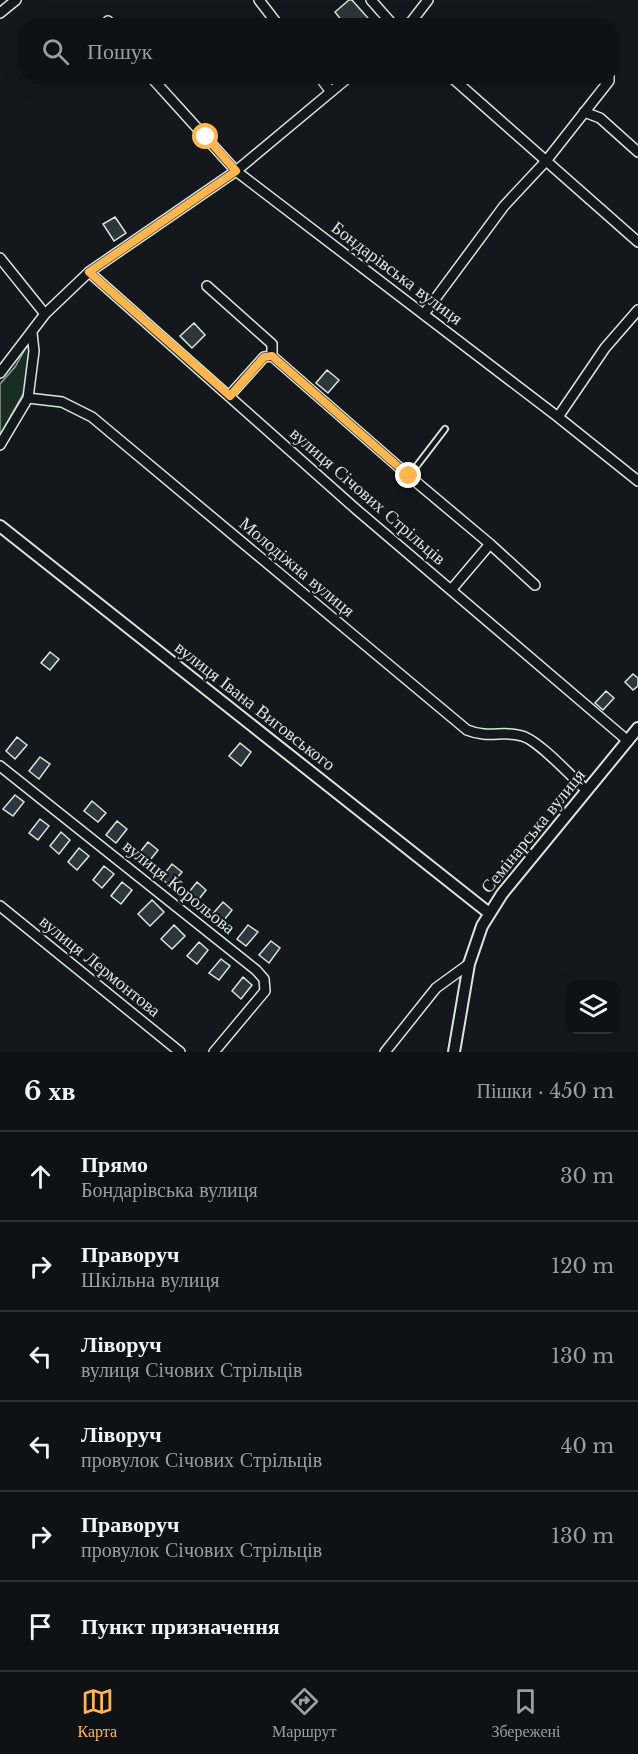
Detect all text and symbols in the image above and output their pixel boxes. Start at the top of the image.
search box [18,18,620,84]
icon: search [39,35,72,68]
text: Пошук [87,38,153,65]
route start [192,123,218,149]
street label: Бондарівська вулиця [327,216,467,330]
street label: вулиця Січових Стрільців [286,422,450,570]
route end [395,462,421,488]
street label: Молодіжна вулиця [235,512,359,622]
street label: вулиця Івана Виговського [170,636,340,776]
street label: Семінарська вулиця [476,764,590,898]
street label: вулиця Корольова [118,835,240,939]
street label: вулиця Лермонтова [35,910,165,1022]
map controls [566,980,620,1034]
button: layers [566,980,620,1034]
text: 6 хв [24,1075,75,1107]
text: Пішки · 450 m [476,1079,614,1103]
text: Прямо [81,1151,148,1178]
icon: ahead [24,1160,57,1193]
text: 30 m [560,1164,614,1188]
text: Бондарівська вулиця [81,1178,258,1202]
text: Праворуч [81,1241,179,1268]
icon: right [24,1250,57,1283]
text: 120 m [551,1254,614,1278]
text: Шкільна вулиця [81,1268,219,1292]
text: Ліворуч [81,1331,162,1358]
icon: left [24,1340,57,1373]
text: 130 m [551,1344,614,1368]
text: вулиця Січових Стрільців [81,1358,302,1382]
text: Ліворуч [81,1421,162,1448]
icon: left [24,1430,57,1463]
text: 40 m [561,1434,614,1458]
text: провулок Січових Стрільців [81,1448,322,1472]
text: Праворуч [81,1511,179,1538]
icon: right [24,1520,57,1553]
text: 130 m [551,1524,614,1548]
text: провулок Січових Стрільців [81,1538,322,1562]
icon: arrive [24,1610,57,1643]
text: Пункт призначення [81,1613,280,1640]
tab: Карта [77,1685,117,1741]
tab: Маршрут [272,1685,336,1741]
tab: Збережені [491,1685,561,1741]

